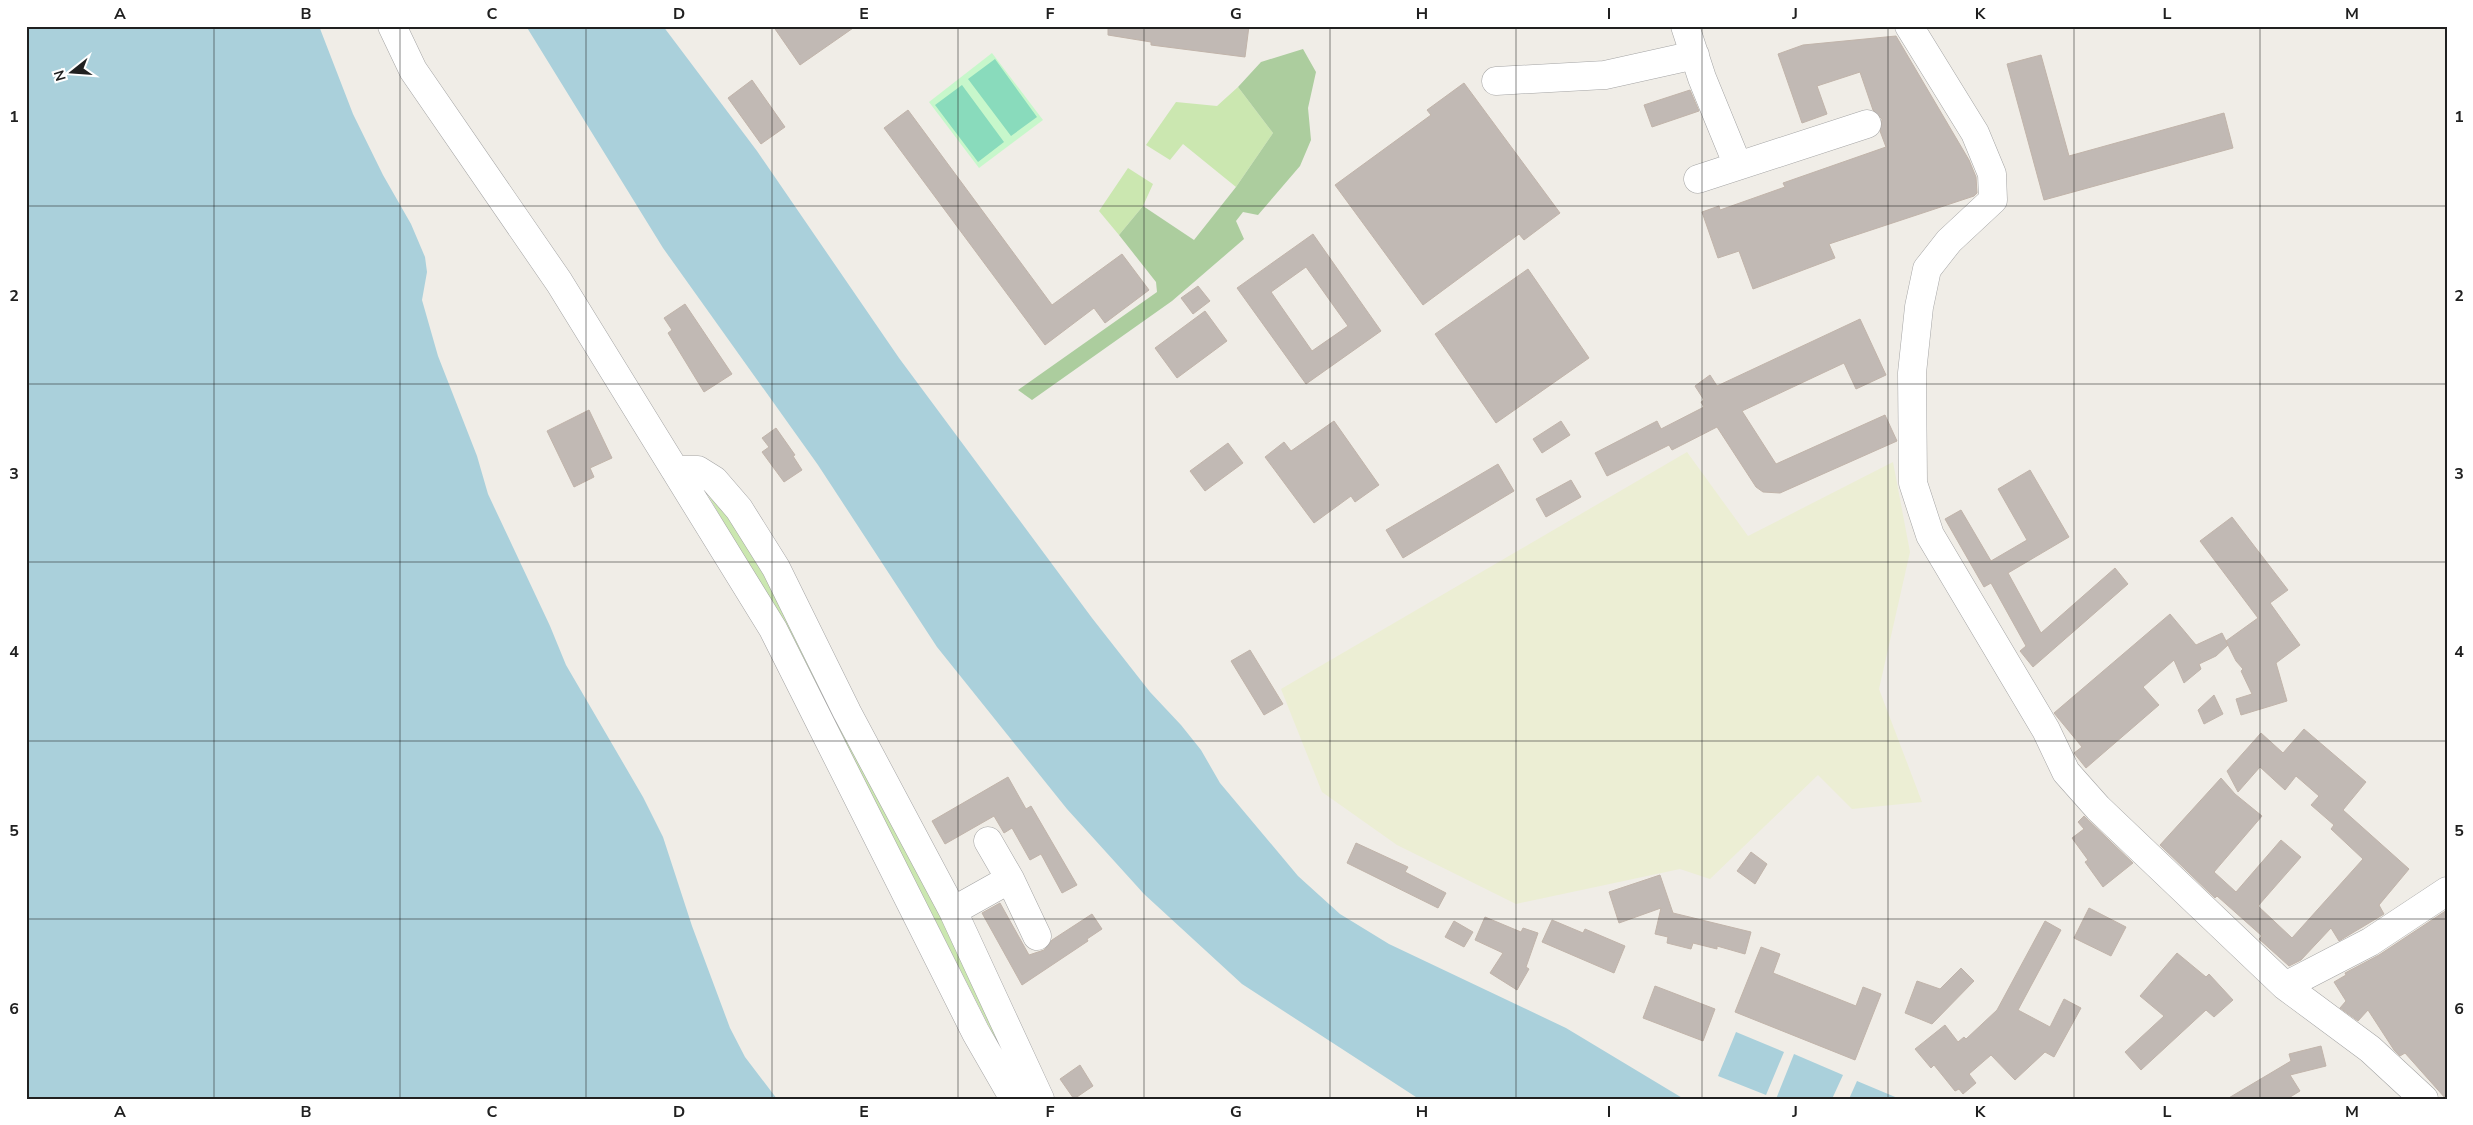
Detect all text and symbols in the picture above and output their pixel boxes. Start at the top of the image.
text: A [114,3,126,25]
text: B [300,3,312,25]
text: C [487,3,498,25]
text: D [673,3,685,25]
text: E [859,3,869,25]
text: F [1046,3,1055,25]
text: G [1230,3,1242,25]
text: H [1416,3,1428,25]
text: I [1607,3,1611,25]
text: J [1791,3,1798,25]
text: K [1975,3,1987,25]
text: L [2163,3,2172,25]
text: M [2345,3,2359,25]
north arrow [48,48,98,98]
text: N [49,68,71,83]
text: 1 [9,106,19,128]
text: 1 [2454,106,2464,128]
text: 2 [9,285,19,307]
text: 2 [2454,285,2464,307]
text: 3 [9,463,19,485]
text: 3 [2454,463,2464,485]
text: 4 [9,641,19,663]
text: 4 [2454,641,2464,663]
text: 5 [9,820,19,842]
text: 5 [2454,820,2464,842]
text: 6 [9,998,19,1020]
text: 6 [2454,998,2464,1020]
text: A [114,1101,126,1123]
text: B [300,1101,312,1123]
text: C [487,1101,498,1123]
text: D [673,1101,685,1123]
text: E [859,1101,869,1123]
text: F [1046,1101,1055,1123]
text: G [1230,1101,1242,1123]
text: H [1416,1101,1428,1123]
text: I [1607,1101,1611,1123]
text: J [1791,1101,1798,1123]
text: K [1975,1101,1987,1123]
text: L [2163,1101,2172,1123]
text: M [2345,1101,2359,1123]

